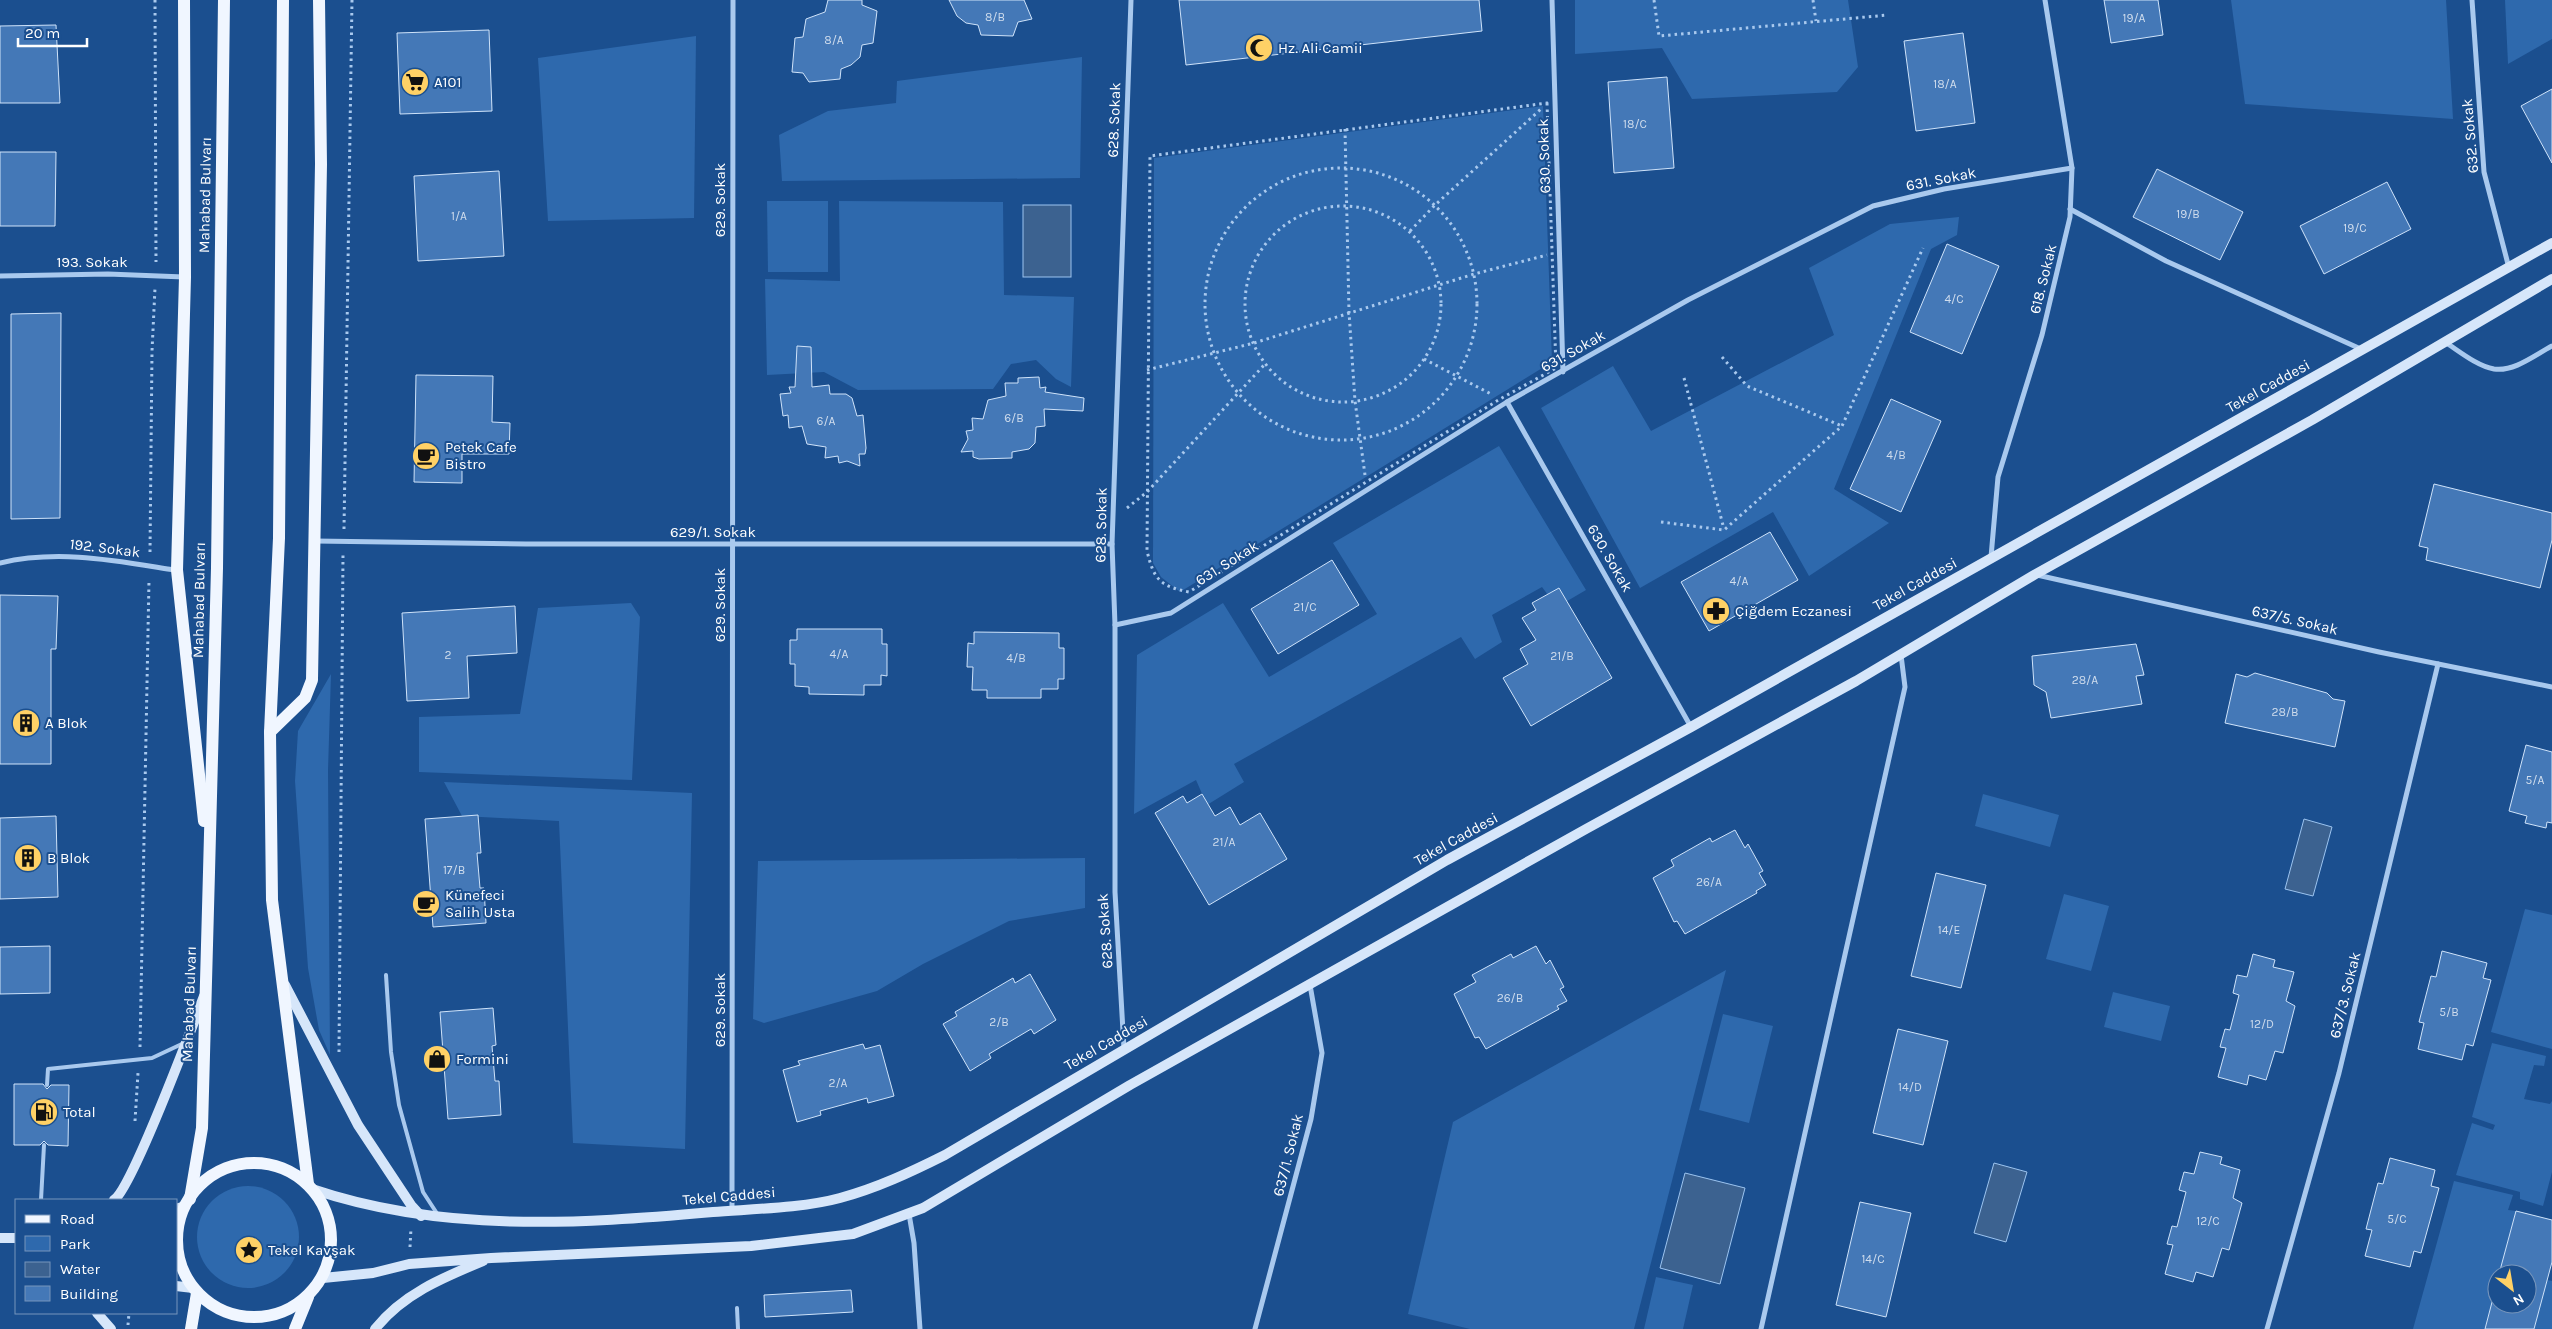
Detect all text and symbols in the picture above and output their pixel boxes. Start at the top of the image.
house number: 8/B [985,10,1005,24]
house number: 19/A [2123,11,2146,25]
scale bar [18,15,86,47]
text: 20 m [25,24,60,42]
house number: 8/A [824,33,844,47]
mosque icon: Hz. Ali Camii [1244,33,1274,63]
place label: Hz. Ali Camii [1278,39,1363,57]
supermarket icon: A101 [400,67,430,97]
place label: A101 [434,73,461,91]
house number: 18/A [1933,77,1957,91]
street label: 628. Sokak [1104,82,1124,158]
street label: 632. Sokak [2458,98,2482,174]
house number: 18/C [1623,117,1647,131]
street label: 630. Sokak [1534,118,1554,194]
street label: Mahabad Bulvarı [195,137,215,253]
street label: 629. Sokak [711,163,729,237]
street label: 631. Sokak [1904,163,1978,195]
house number: 19/B [2176,207,2200,221]
house number: 1/A [451,209,467,223]
house number: 19/C [2343,221,2367,235]
street label: 618. Sokak [2026,242,2060,316]
street label: 193. Sokak [56,253,128,271]
house number: 4/C [1944,292,1964,306]
street label: 631. Sokak [1538,326,1608,376]
street label: Tekel Caddesi [2223,356,2313,416]
house number: 6/B [1004,411,1024,425]
house number: 6/A [817,414,836,428]
place label: Petek Cafe Bistro [445,438,517,473]
cafe icon: Petek Cafe Bistro [411,441,441,471]
house number: 4/B [1886,448,1906,462]
street label: 628. Sokak [1091,487,1111,563]
street label: 630. Sokak [1583,521,1637,595]
street label: 629/1. Sokak [670,523,756,541]
street label: 192. Sokak [69,535,141,561]
street label: 631. Sokak [1192,537,1262,589]
street label: Mahabad Bulvarı [189,542,209,658]
street label: Tekel Caddesi [1870,554,1960,614]
street label: 629. Sokak [711,568,729,642]
house number: 4/A [1730,574,1748,588]
pharmacy icon: Çiğdem Eczanesi [1701,596,1731,626]
house number: 21/C [1293,600,1317,614]
street label: 637/5. Sokak [2250,601,2340,639]
place label: Çiğdem Eczanesi [1735,602,1852,620]
house number: 4/A [830,647,848,661]
house number: 2 [445,648,452,662]
house number: 21/B [1550,649,1574,663]
house number: 4/B [1006,651,1026,665]
house number: 28/A [2072,673,2098,687]
house number: 28/B [2272,705,2298,719]
building icon: A Blok [11,708,41,738]
place label: A Blok [45,714,87,732]
house number: 5/A [2526,773,2545,787]
street label: Tekel Caddesi [1411,809,1501,869]
house number: 21/A [1213,835,1236,849]
building icon: B Blok [13,843,43,873]
place label: B Blok [47,849,90,867]
house number: 17/B [443,863,465,877]
house number: 26/A [1696,875,1722,889]
place label: Künefeci Salih Usta [445,886,515,921]
cafe icon: Künefeci Salih Usta [411,889,441,919]
street label: 628. Sokak [1093,893,1117,969]
house number: 14/E [1938,923,1960,937]
street label: Mahabad Bulvarı [178,946,200,1062]
street label: 637/3. Sokak [2326,950,2364,1040]
street label: 629. Sokak [711,973,729,1047]
house number: 26/B [1497,991,1523,1005]
house number: 5/B [2439,1005,2459,1019]
street label: Tekel Caddesi [1061,1012,1151,1074]
house number: 2/B [989,1015,1009,1029]
house number: 12/D [2250,1017,2274,1031]
shop icon: Formini [422,1044,452,1074]
place label: Formini [456,1050,509,1068]
house number: 2/A [828,1076,848,1090]
house number: 14/D [1898,1080,1922,1094]
fuel station icon: Total [29,1097,59,1127]
place label: Total [63,1103,96,1121]
street label: 637/1. Sokak [1269,1112,1307,1198]
street label: Tekel Caddesi [682,1183,776,1209]
legend [15,1199,178,1314]
text: Road [60,1210,95,1228]
house number: 5/C [2387,1212,2407,1226]
house number: 12/C [2196,1214,2220,1228]
text: Park [60,1235,90,1253]
place icon: Tekel Kavşak [234,1235,264,1265]
place label: Tekel Kavşak [268,1241,356,1259]
house number: 14/C [1861,1252,1885,1266]
text: Water [60,1260,101,1278]
north arrow [2487,1264,2537,1314]
text: Building [60,1285,118,1303]
text: N [2510,1290,2527,1310]

